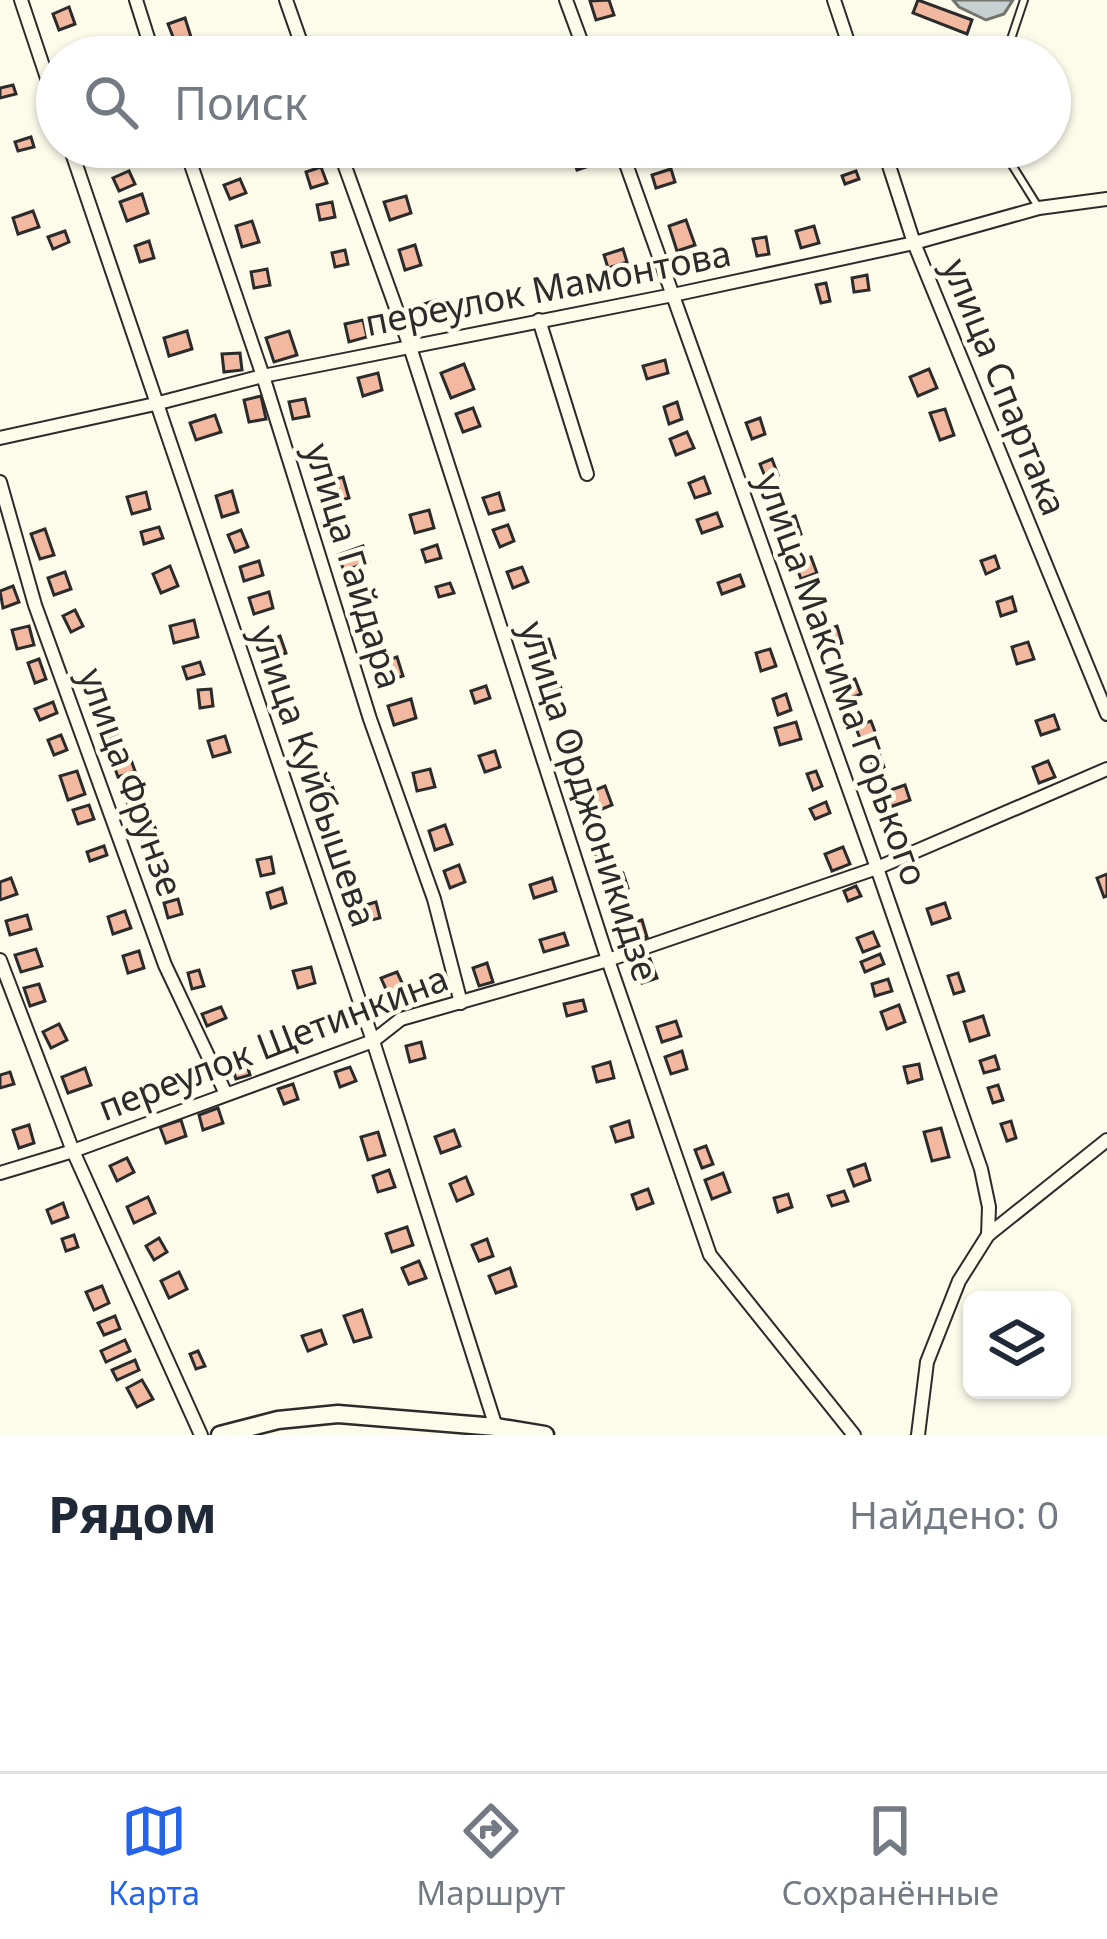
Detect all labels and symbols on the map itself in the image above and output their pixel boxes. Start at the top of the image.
street label: переулок Мамонтова [361,228,735,347]
street label: улица Спартака [932,251,1079,523]
street label: улица Гайдара [294,437,415,695]
street label: улица Максима Горького [745,466,940,892]
street label: улица Орджоникидзе [508,615,671,987]
street label: улица Куйбышева [240,619,389,933]
street label: улица Фрунзе [67,661,195,903]
street label: переулок Щетинкина [91,953,455,1132]

